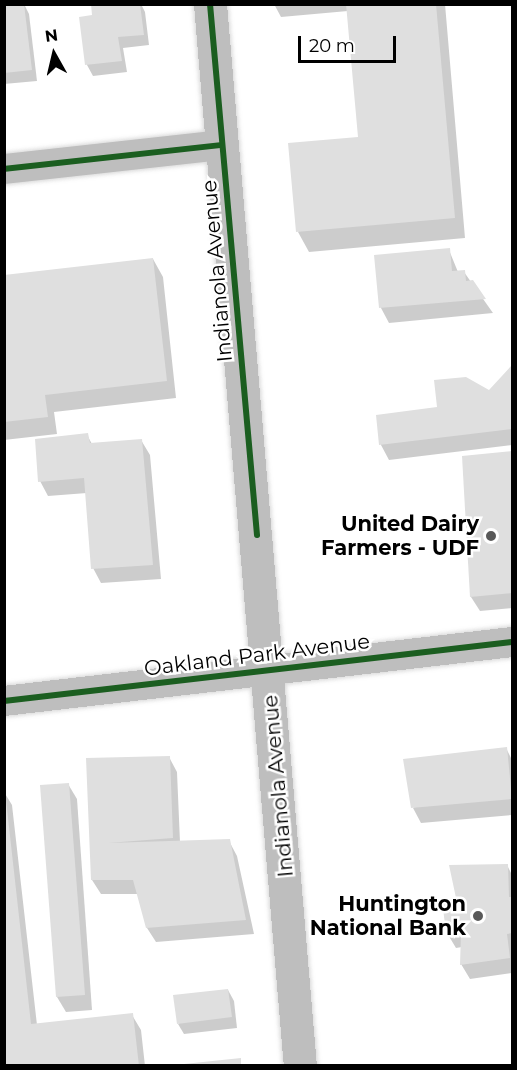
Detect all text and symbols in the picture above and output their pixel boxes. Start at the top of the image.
north arrow [24,24,84,84]
scale bar [301,24,398,62]
text: N [44,25,59,46]
text: 20 m [309,35,355,57]
street label: Indianola Avenue [196,179,238,363]
place label: United Dairy Farmers - UDF [321,511,479,561]
marker: United Dairy Farmers - UDF [484,529,498,543]
street label: Oakland Park Avenue [143,629,371,681]
street label: Indianola Avenue [257,694,299,878]
place label: Huntington National Bank [310,891,466,941]
marker: Huntington National Bank [471,909,485,923]

